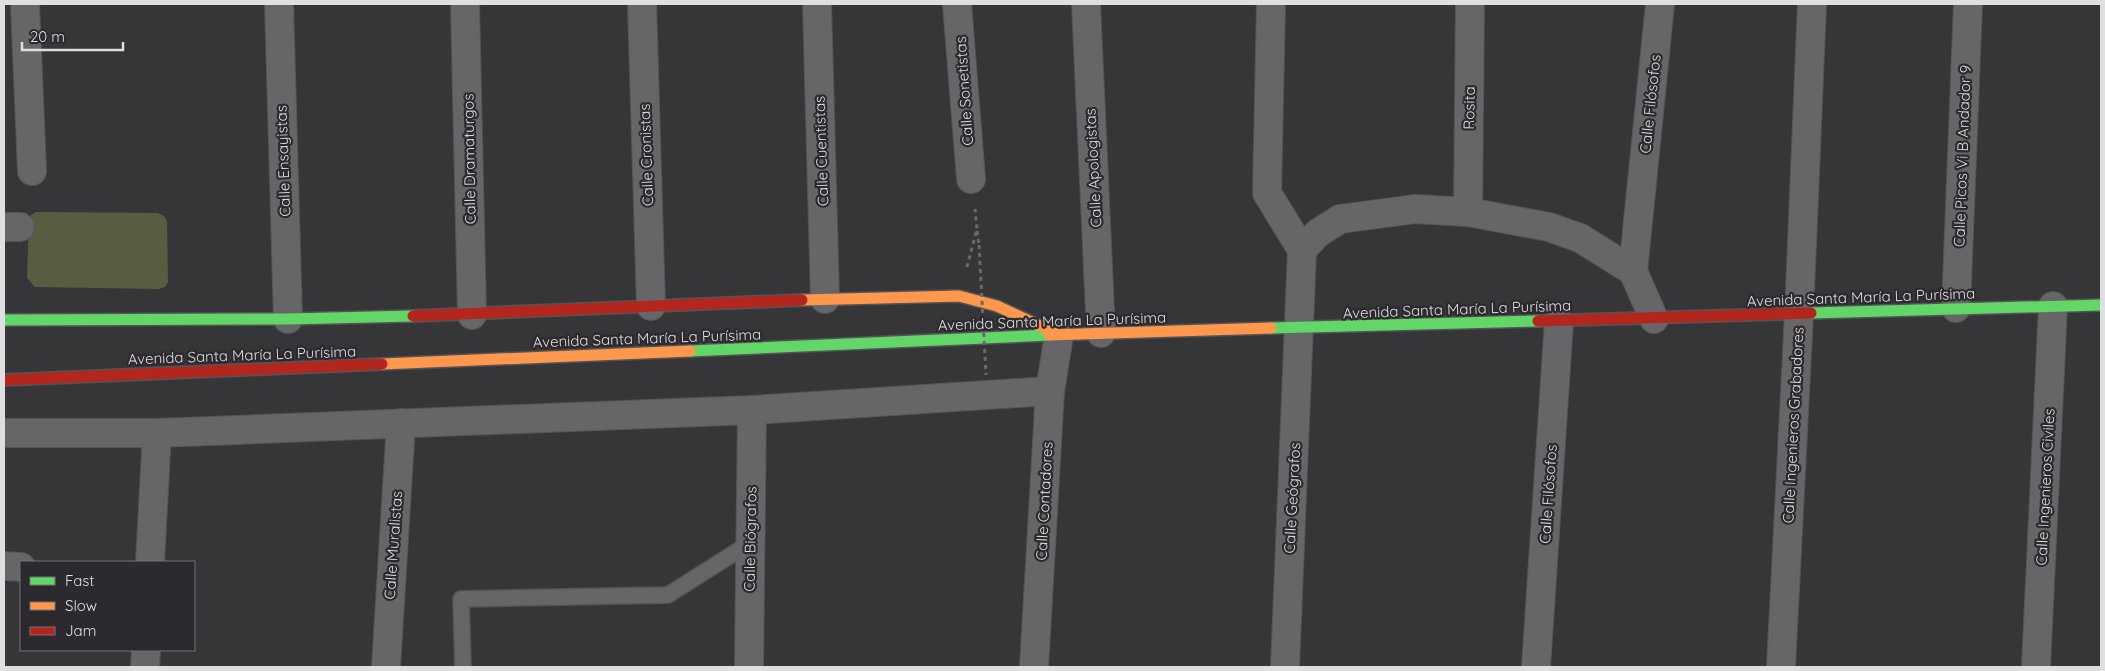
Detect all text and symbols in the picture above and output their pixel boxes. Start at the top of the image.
scale bar [22,20,124,52]
text: 20 m [30,27,65,46]
street label: Calle Sonetistas [951,36,977,146]
street label: Calle Filósofos [1635,54,1665,154]
street label: Calle Picos Vi B Andador 9 [1949,65,1975,247]
street label: Rosita [1459,86,1479,130]
street label: Calle Dramaturgos [458,93,480,225]
street label: Calle Cuentistas [810,96,832,206]
street label: Calle Cronistas [635,103,657,207]
street label: Calle Ensayistas [272,105,294,217]
street label: Calle Apologistas [1080,108,1106,228]
street label: Avenida Santa María La Purísima [1747,284,1975,310]
street label: Avenida Santa María La Purísima [1343,296,1571,322]
street label: Avenida Santa María La Purísima [938,308,1166,334]
street label: Avenida Santa María La Purísima [533,325,761,351]
street label: Calle Ingenieros Grabadores [1778,326,1808,524]
street label: Avenida Santa María La Purísima [128,342,356,368]
street label: Calle Ingenieros Civiles [2031,408,2059,566]
street label: Calle Contadores [1031,441,1057,561]
street label: Calle Geógrafos [1280,442,1304,554]
street label: Calle Filósofos [1535,444,1561,544]
street label: Calle Biógrafos [740,486,760,592]
street label: Calle Muralistas [380,490,406,600]
legend [20,561,195,651]
text: Fast [65,571,94,590]
text: Slow [65,596,97,615]
text: Jam [65,621,96,640]

